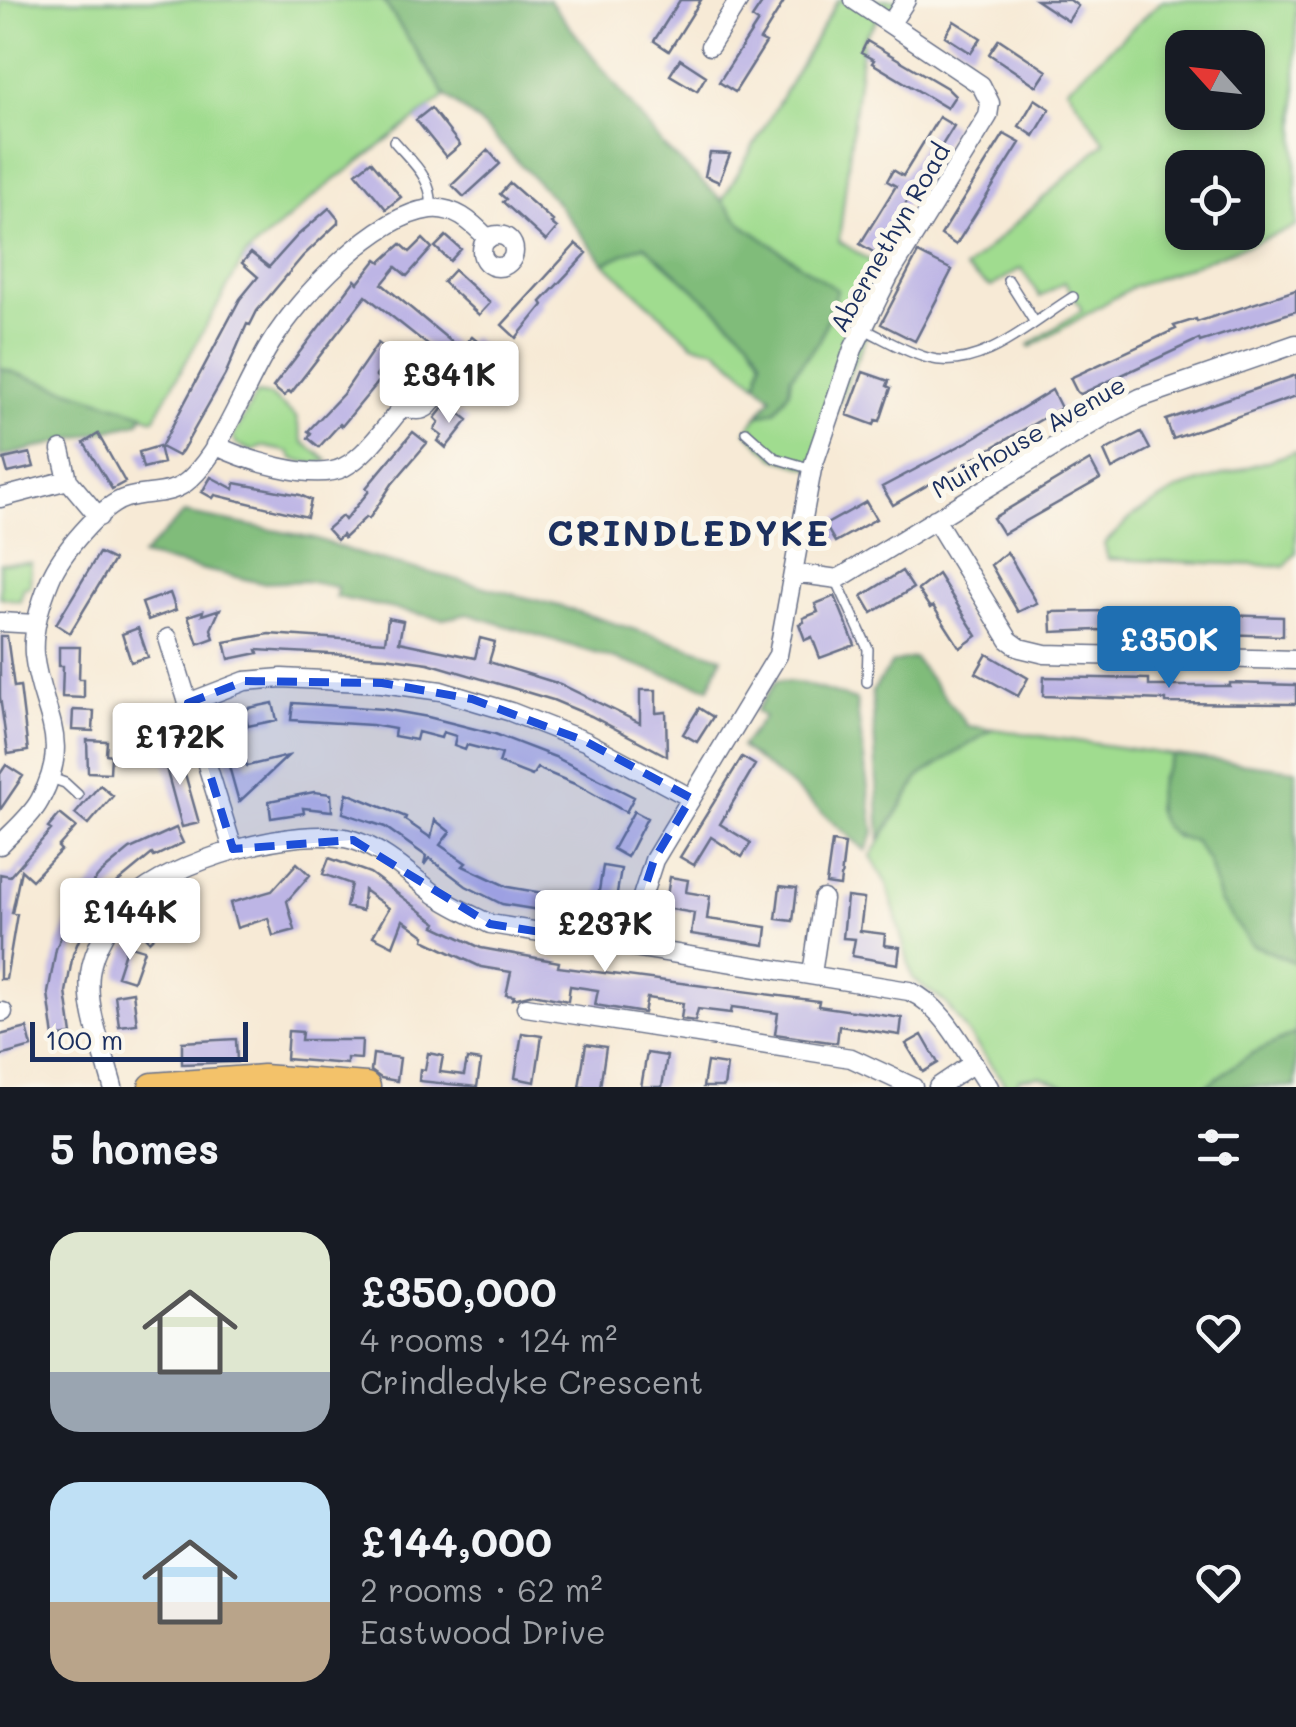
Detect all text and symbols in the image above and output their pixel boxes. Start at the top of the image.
north arrow [1165,30,1265,130]
map controls [1165,30,1265,250]
street label: Abernethyn Road [822,137,957,338]
button: locate [1165,150,1265,250]
pin: £341K [379,341,519,426]
text: £341K [402,352,496,394]
street label: Muirhouse Avenue [925,368,1131,504]
district label: CRINDLEDYKE [547,509,831,555]
pin: £350K [1099,606,1239,691]
text: £350K [1119,617,1219,659]
pin: £172K [110,703,250,788]
text: £172K [135,714,225,756]
pin: £144K [60,878,200,963]
text: £144K [82,889,178,931]
pin: £237K [535,890,675,975]
text: £237K [557,901,653,943]
scale bar [30,1017,248,1062]
text: 100 m [45,1021,123,1057]
text: 5 homes [50,1120,219,1175]
icon: filters [1191,1120,1246,1175]
text: £350,000 [360,1263,557,1318]
icon: home [130,1272,250,1392]
icon: heart [1191,1305,1246,1360]
text: 4 rooms · 124 m² [360,1318,617,1360]
text: Crindledyke Crescent [360,1360,703,1402]
text: £144,000 [360,1513,552,1568]
icon: home [130,1522,250,1642]
icon: heart [1191,1555,1246,1610]
text: 2 rooms · 62 m² [360,1568,603,1610]
text: Eastwood Drive [360,1610,606,1652]

